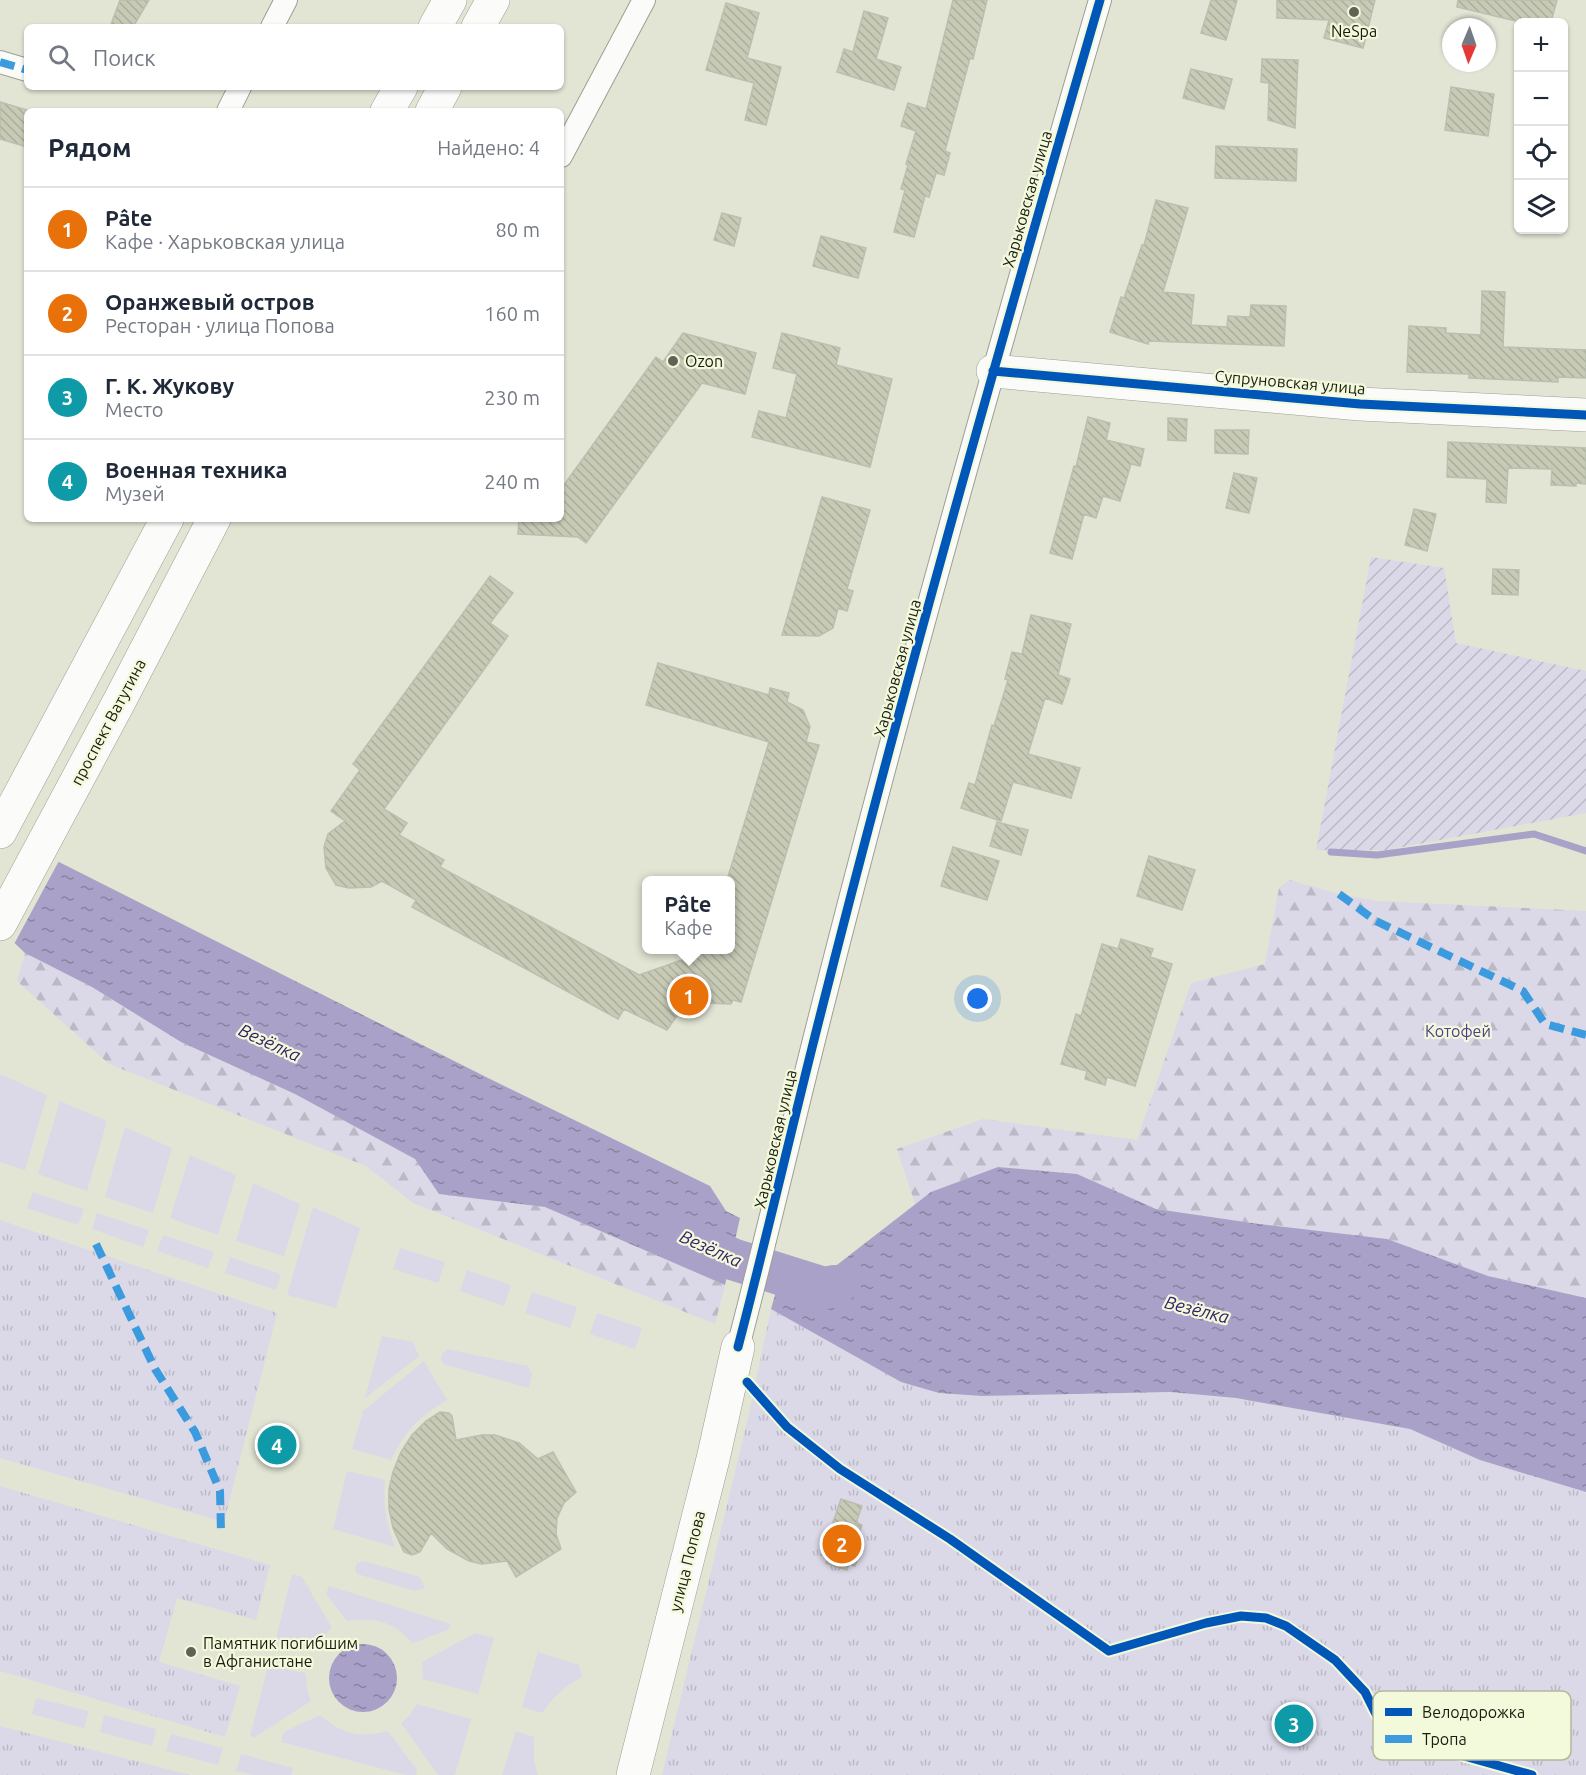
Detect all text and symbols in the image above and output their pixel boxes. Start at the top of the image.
marker: NeSpa [1347,5,1361,19]
north arrow [1442,18,1496,72]
map controls [1514,18,1568,234]
button: + [1514,18,1568,72]
place label: NeSpa [1331,22,1377,40]
search box [24,24,564,90]
icon: search [45,41,78,74]
text: Поиск [93,45,156,70]
button: − [1514,72,1568,126]
button: locate [1514,126,1568,180]
street label: Харьковская улица [999,128,1055,270]
text: Рядом [48,133,132,162]
text: Найдено: 4 [437,136,540,159]
button: layers [1514,180,1568,234]
text: Pâte [105,205,152,230]
text: 1 [62,218,73,241]
text: 80 m [496,218,540,241]
text: Кафе · Харьковская улица [105,230,345,253]
text: Оранжевый остров [105,289,315,314]
text: 2 [62,302,73,325]
text: 160 m [484,302,540,325]
text: Ресторан · улица Попова [105,314,335,337]
place label: Ozon [685,352,723,370]
marker: Ozon [666,354,680,368]
street label: Супруновская улица [1214,366,1366,398]
text: Г. К. Жукову [105,373,234,398]
text: 3 [62,386,73,409]
text: 230 m [484,386,540,409]
text: Место [105,398,164,421]
text: Военная техника [105,457,287,482]
text: 4 [62,470,73,493]
text: 240 m [484,470,540,493]
text: Музей [105,482,164,505]
street label: Харьковская улица [870,597,924,739]
street label: проспект Ватутина [67,656,149,788]
popup [642,876,735,954]
text: Pâte [664,891,711,916]
text: Кафе [664,916,713,939]
pin: 1 [670,974,708,1018]
your location [963,984,992,1013]
water label: Везёлка [236,1019,304,1065]
park label: Котофей [1425,1022,1491,1040]
street label: Харьковская улица [750,1068,800,1210]
water label: Везёлка [677,1226,745,1271]
water label: Везёлка [1163,1291,1231,1327]
pin: 4 [258,1422,296,1468]
street label: улица Попова [666,1509,708,1613]
pin: 2 [822,1522,862,1566]
place label: Памятник погибшим в Афганистане [203,1634,358,1670]
marker: Памятник погибшим в Афганистане [184,1645,198,1659]
legend [1373,1691,1571,1760]
pin: 3 [1274,1702,1314,1746]
text: Велодорожка [1422,1703,1525,1721]
text: Тропа [1422,1730,1467,1748]

